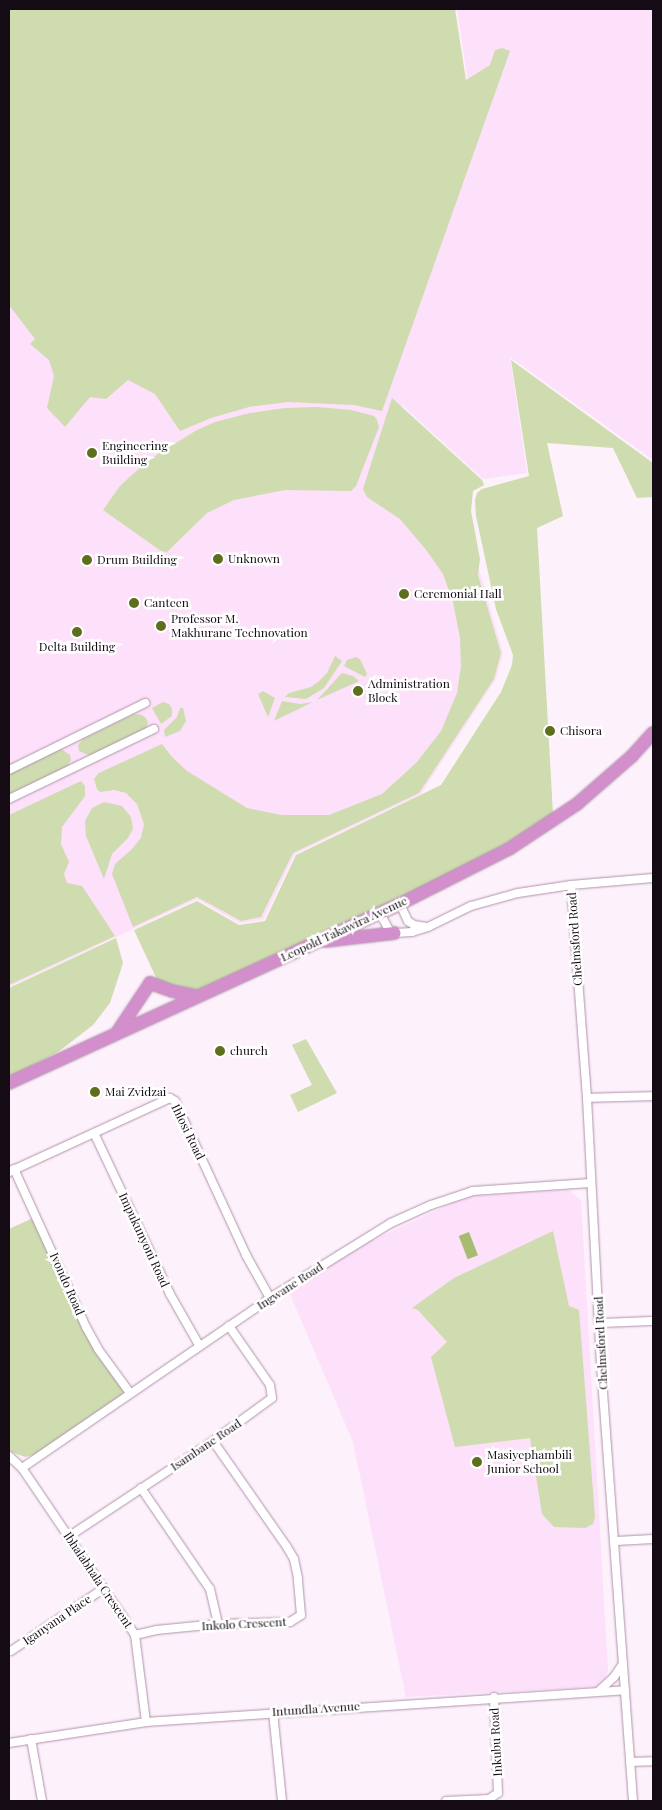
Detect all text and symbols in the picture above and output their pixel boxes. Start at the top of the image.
place label: Engineering Building [102,439,168,467]
marker: Engineering Building [86,447,98,459]
place label: Unknown [228,552,280,566]
place label: Drum Building [97,553,177,567]
marker: Unknown [212,553,224,565]
marker: Drum Building [81,554,93,566]
place label: Ceremonial Hall [414,587,502,601]
marker: Ceremonial Hall [398,588,410,600]
place label: Canteen [144,596,189,610]
marker: Canteen [128,597,140,609]
place label: Professor M. Makhurane Technovation [171,612,308,640]
marker: Professor M. Makhurane Technovation [155,620,167,632]
marker: Delta Building [71,626,83,638]
place label: Delta Building [39,640,115,654]
place label: Administration Block [368,677,450,705]
marker: Administration Block [352,685,364,697]
place label: Chisora [560,724,602,738]
marker: Chisora [544,725,556,737]
street label: Chelmsford Road [565,892,585,986]
street label: Leopold Takawira Avenue [278,893,410,965]
place label: church [230,1044,268,1058]
marker: church [214,1045,226,1057]
place label: Mai Zvidzai [105,1085,166,1099]
marker: Mai Zvidzai [89,1086,101,1098]
street label: Ihlosi Road [168,1102,208,1162]
street label: Impukunyoni Road [116,1190,172,1290]
street label: Ivondo Road [47,1250,87,1318]
street label: Ingwane Road [254,1259,326,1313]
street label: Chelmsford Road [591,1296,611,1390]
street label: Isambane Road [168,1416,244,1474]
place label: Masiyephambili Junior School [487,1448,572,1476]
marker: Masiyephambili Junior School [471,1456,483,1468]
street label: Ibhalabhala Crescent [60,1529,136,1631]
street label: Iganyana Place [20,1592,94,1648]
street label: Inkolo Crescent [201,1615,287,1633]
street label: Intundla Avenue [271,1699,361,1719]
street label: Inkubu Road [487,1707,505,1777]

